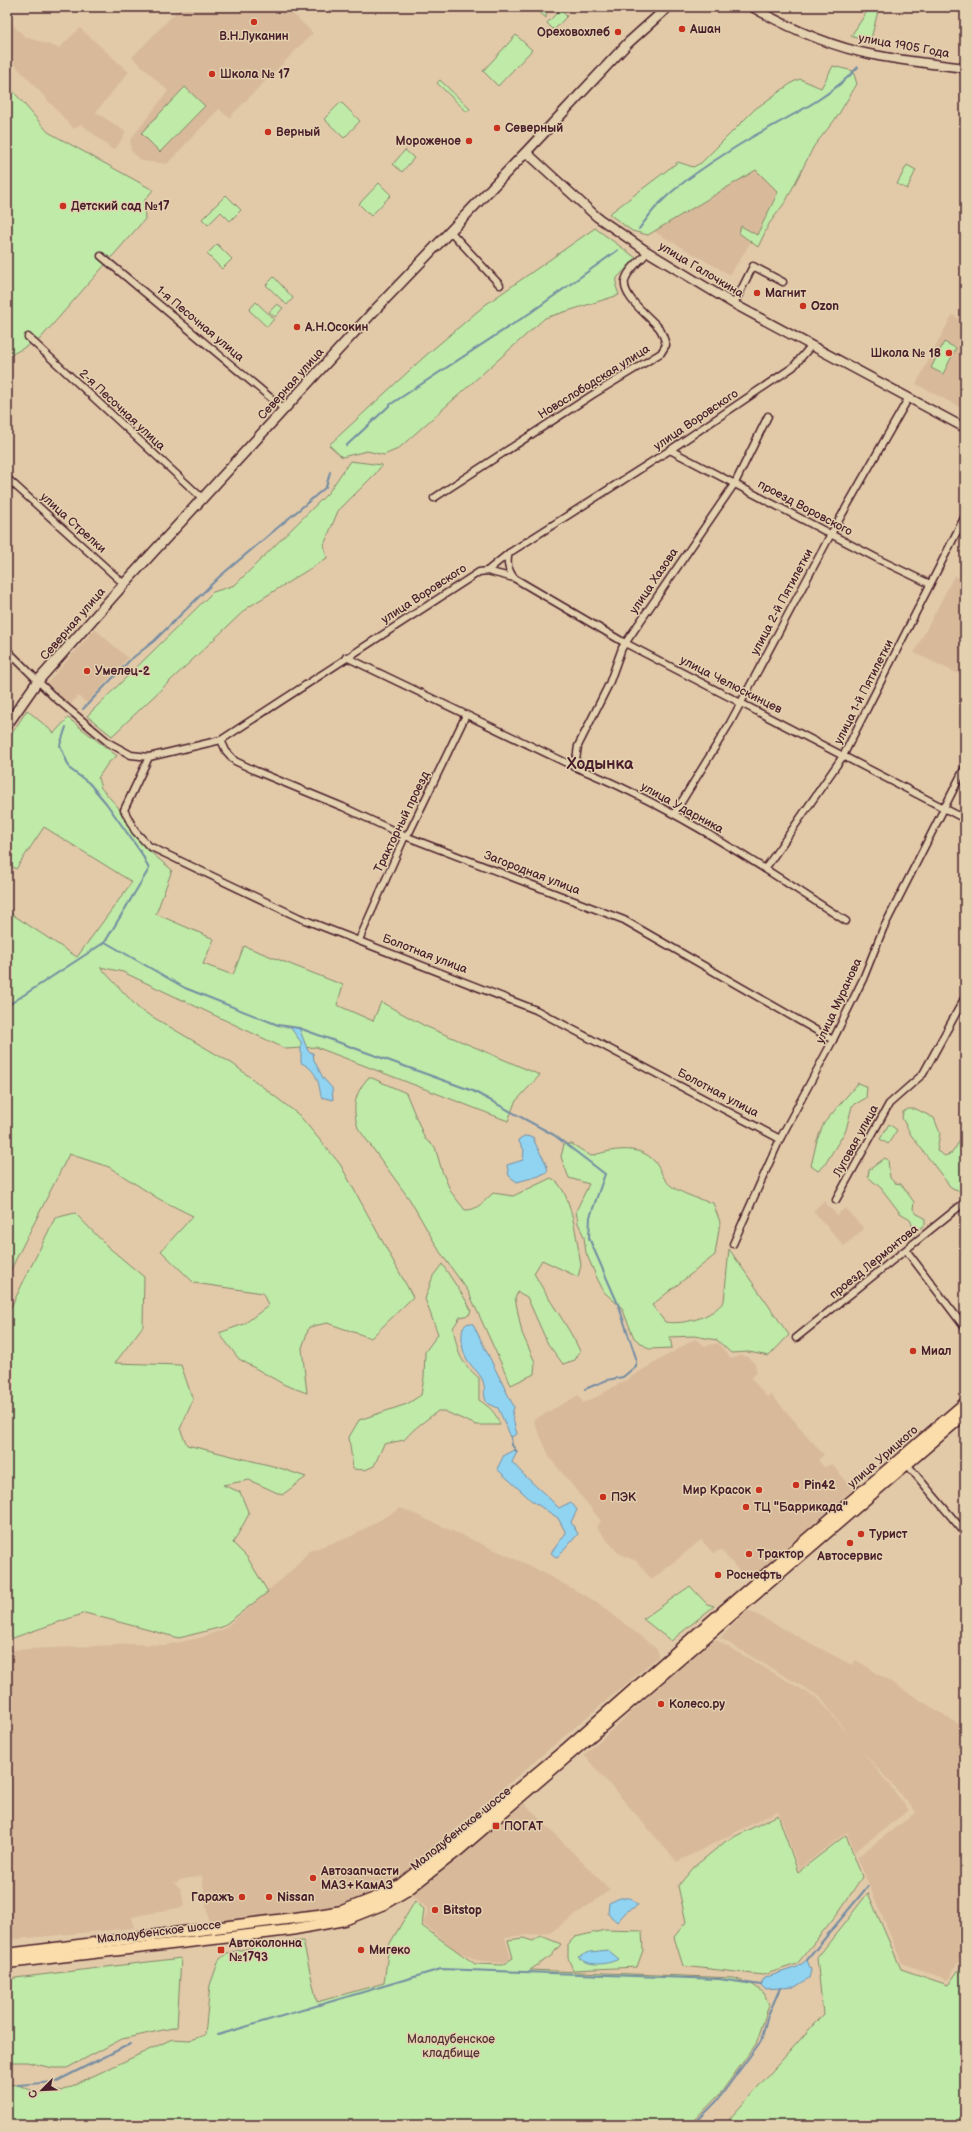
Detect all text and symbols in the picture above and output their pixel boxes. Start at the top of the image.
marker: В.Н.Луканин [249,17,259,27]
place label: Ашан [689,22,721,37]
marker: Ашан [677,24,687,34]
place label: Ореховохлеб [537,25,610,40]
marker: Ореховохлеб [613,27,623,37]
place label: В.Н.Луканин [219,29,289,44]
street label: улица 1905 Года [857,31,951,61]
place label: Школа № 17 [220,67,290,82]
marker: Школа № 17 [207,69,217,79]
place label: Северный [505,121,563,136]
marker: Северный [492,123,502,133]
place label: Верный [276,125,320,140]
marker: Верный [263,127,273,137]
place label: Мороженое [396,134,461,149]
marker: Мороженое [464,136,474,146]
place label: Детский сад №17 [71,199,170,214]
marker: Детский сад №17 [58,201,68,211]
street label: улица Галочкина [656,239,746,301]
street label: 1-я Песочная улица [153,283,247,365]
place label: Магнит [765,286,807,301]
marker: Магнит [752,288,762,298]
place label: Ozon [811,299,839,314]
marker: Ozon [798,301,808,311]
place label: А.Н.Осокин [304,320,369,335]
marker: А.Н.Осокин [292,322,302,332]
street label: Новослободская улица [535,342,653,422]
street label: Северная улица [255,345,327,423]
place label: Школа № 18 [871,346,941,361]
marker: Школа № 18 [944,348,954,358]
street label: 2-я Песочная улица [76,366,168,454]
street label: улица Воровского [651,386,741,454]
street label: проезд Воровского [755,477,855,539]
street label: улица Стрелки [37,489,109,557]
street label: улица Хазова [626,545,682,617]
street label: улица 2-й Пятилетки [748,546,816,658]
street label: улица Воровского [379,561,469,627]
street label: Северная улица [37,585,109,663]
street label: улица 1-й Пятилетки [831,637,897,747]
street label: улица Челюскинцев [677,653,785,718]
place label: Умелец-2 [95,664,151,679]
marker: Умелец-2 [82,666,92,676]
district label: Ходынка [566,755,634,774]
street label: Тракторный проезд [371,768,433,875]
street label: улица Ударника [638,779,726,837]
street label: Загородная улица [482,848,582,898]
street label: Болотная улица [380,931,470,977]
street label: улица Муранова [813,956,865,1046]
street label: Болотная улица [675,1065,761,1121]
street label: Луговая улица [829,1102,882,1181]
street label: проезд Лермонтова [827,1222,921,1302]
place label: Миал [921,1344,952,1359]
marker: Миал [908,1346,918,1356]
street label: улица Урицкого [845,1422,921,1492]
place label: Pin42 [804,1478,836,1493]
marker: Pin42 [791,1480,801,1490]
place label: Мир Красок [683,1483,751,1498]
marker: Мир Красок [754,1485,764,1495]
place label: ПЭК [611,1490,637,1505]
marker: ПЭК [598,1492,608,1502]
place label: ТЦ "Баррикада" [754,1500,848,1515]
marker: ТЦ "Баррикада" [741,1502,751,1512]
place label: Турист [869,1527,908,1542]
marker: Турист [856,1529,866,1539]
marker: Автосервис [845,1538,855,1548]
place label: Трактор [757,1547,804,1562]
marker: Трактор [744,1549,754,1559]
place label: Автосервис [816,1549,883,1564]
place label: Роснефть [726,1568,783,1583]
marker: Роснефть [713,1570,723,1580]
place label: Колесо.ру [669,1697,725,1712]
marker: Колесо.ру [656,1699,666,1709]
street label: Малодубенское шоссе [408,1784,515,1874]
place label: ПОГАТ [504,1819,544,1834]
marker: ПОГАТ [491,1821,501,1831]
place label: Автозапчасти МАЗ+КамАЗ [320,1864,399,1893]
marker: Автозапчасти МАЗ+КамАЗ [308,1873,318,1883]
place label: Гаражъ [191,1890,234,1905]
place label: Nissan [277,1890,315,1905]
marker: Гаражъ [237,1892,247,1902]
marker: Nissan [264,1892,274,1902]
place label: Bitstop [443,1903,482,1918]
marker: Bitstop [430,1905,440,1915]
street label: Малодубенское шоссе [96,1917,222,1947]
place label: Автоколонна №1793 [228,1936,303,1965]
place label: Мигеко [369,1943,411,1958]
marker: Автоколонна №1793 [216,1945,226,1955]
marker: Мигеко [356,1945,366,1955]
park label: Малодубенское кладбище [407,2032,495,2061]
north arrow [22,2070,62,2110]
text: С [26,2087,41,2100]

